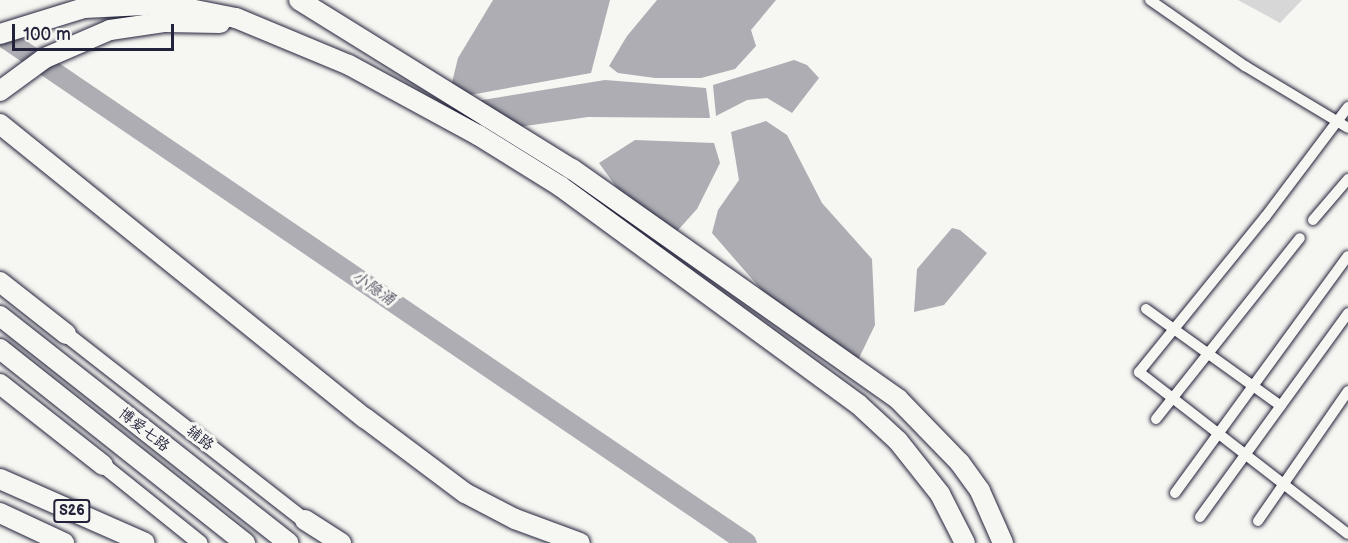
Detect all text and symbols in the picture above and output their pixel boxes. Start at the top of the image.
scale bar [15,12,177,50]
text: 100 m [23,24,71,45]
water label: 小隐涌 [348,268,398,310]
street label: 博爱七路 [115,404,173,456]
street label: 辅路 [183,422,217,454]
road number: S26 [52,500,92,522]

